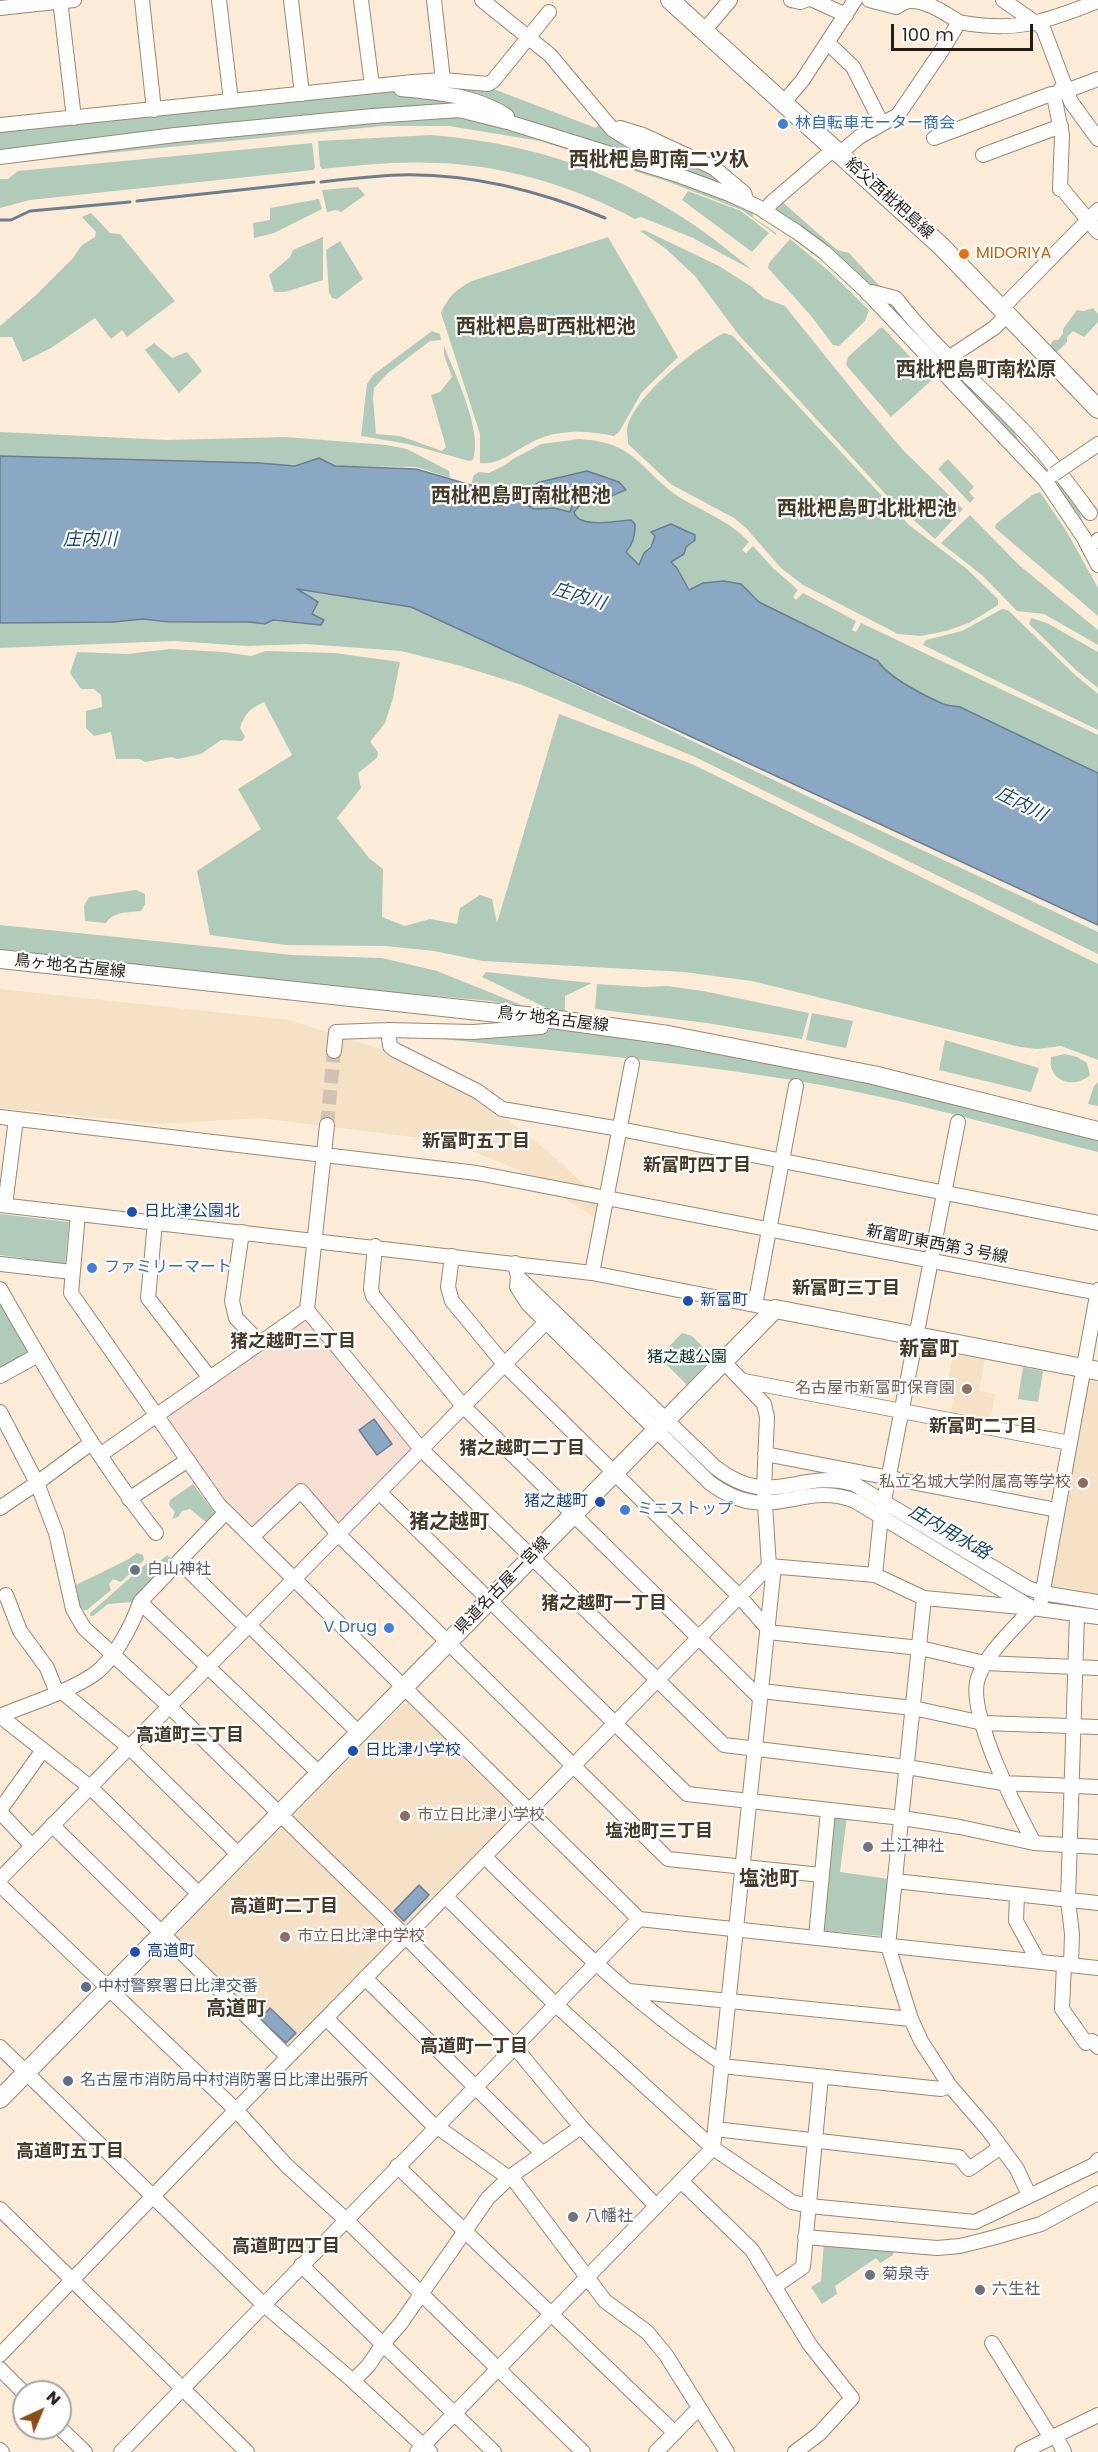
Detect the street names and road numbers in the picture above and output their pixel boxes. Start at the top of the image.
street label: 給父西枇杷島線 [841,154,937,244]
street label: 鳥ヶ地名古屋線 [13,952,127,982]
street label: 鳥ヶ地名古屋線 [496,1004,610,1036]
street label: 新富町東西第３号線 [864,1222,1010,1268]
street label: 県道名古屋一宮線 [452,1533,554,1639]

